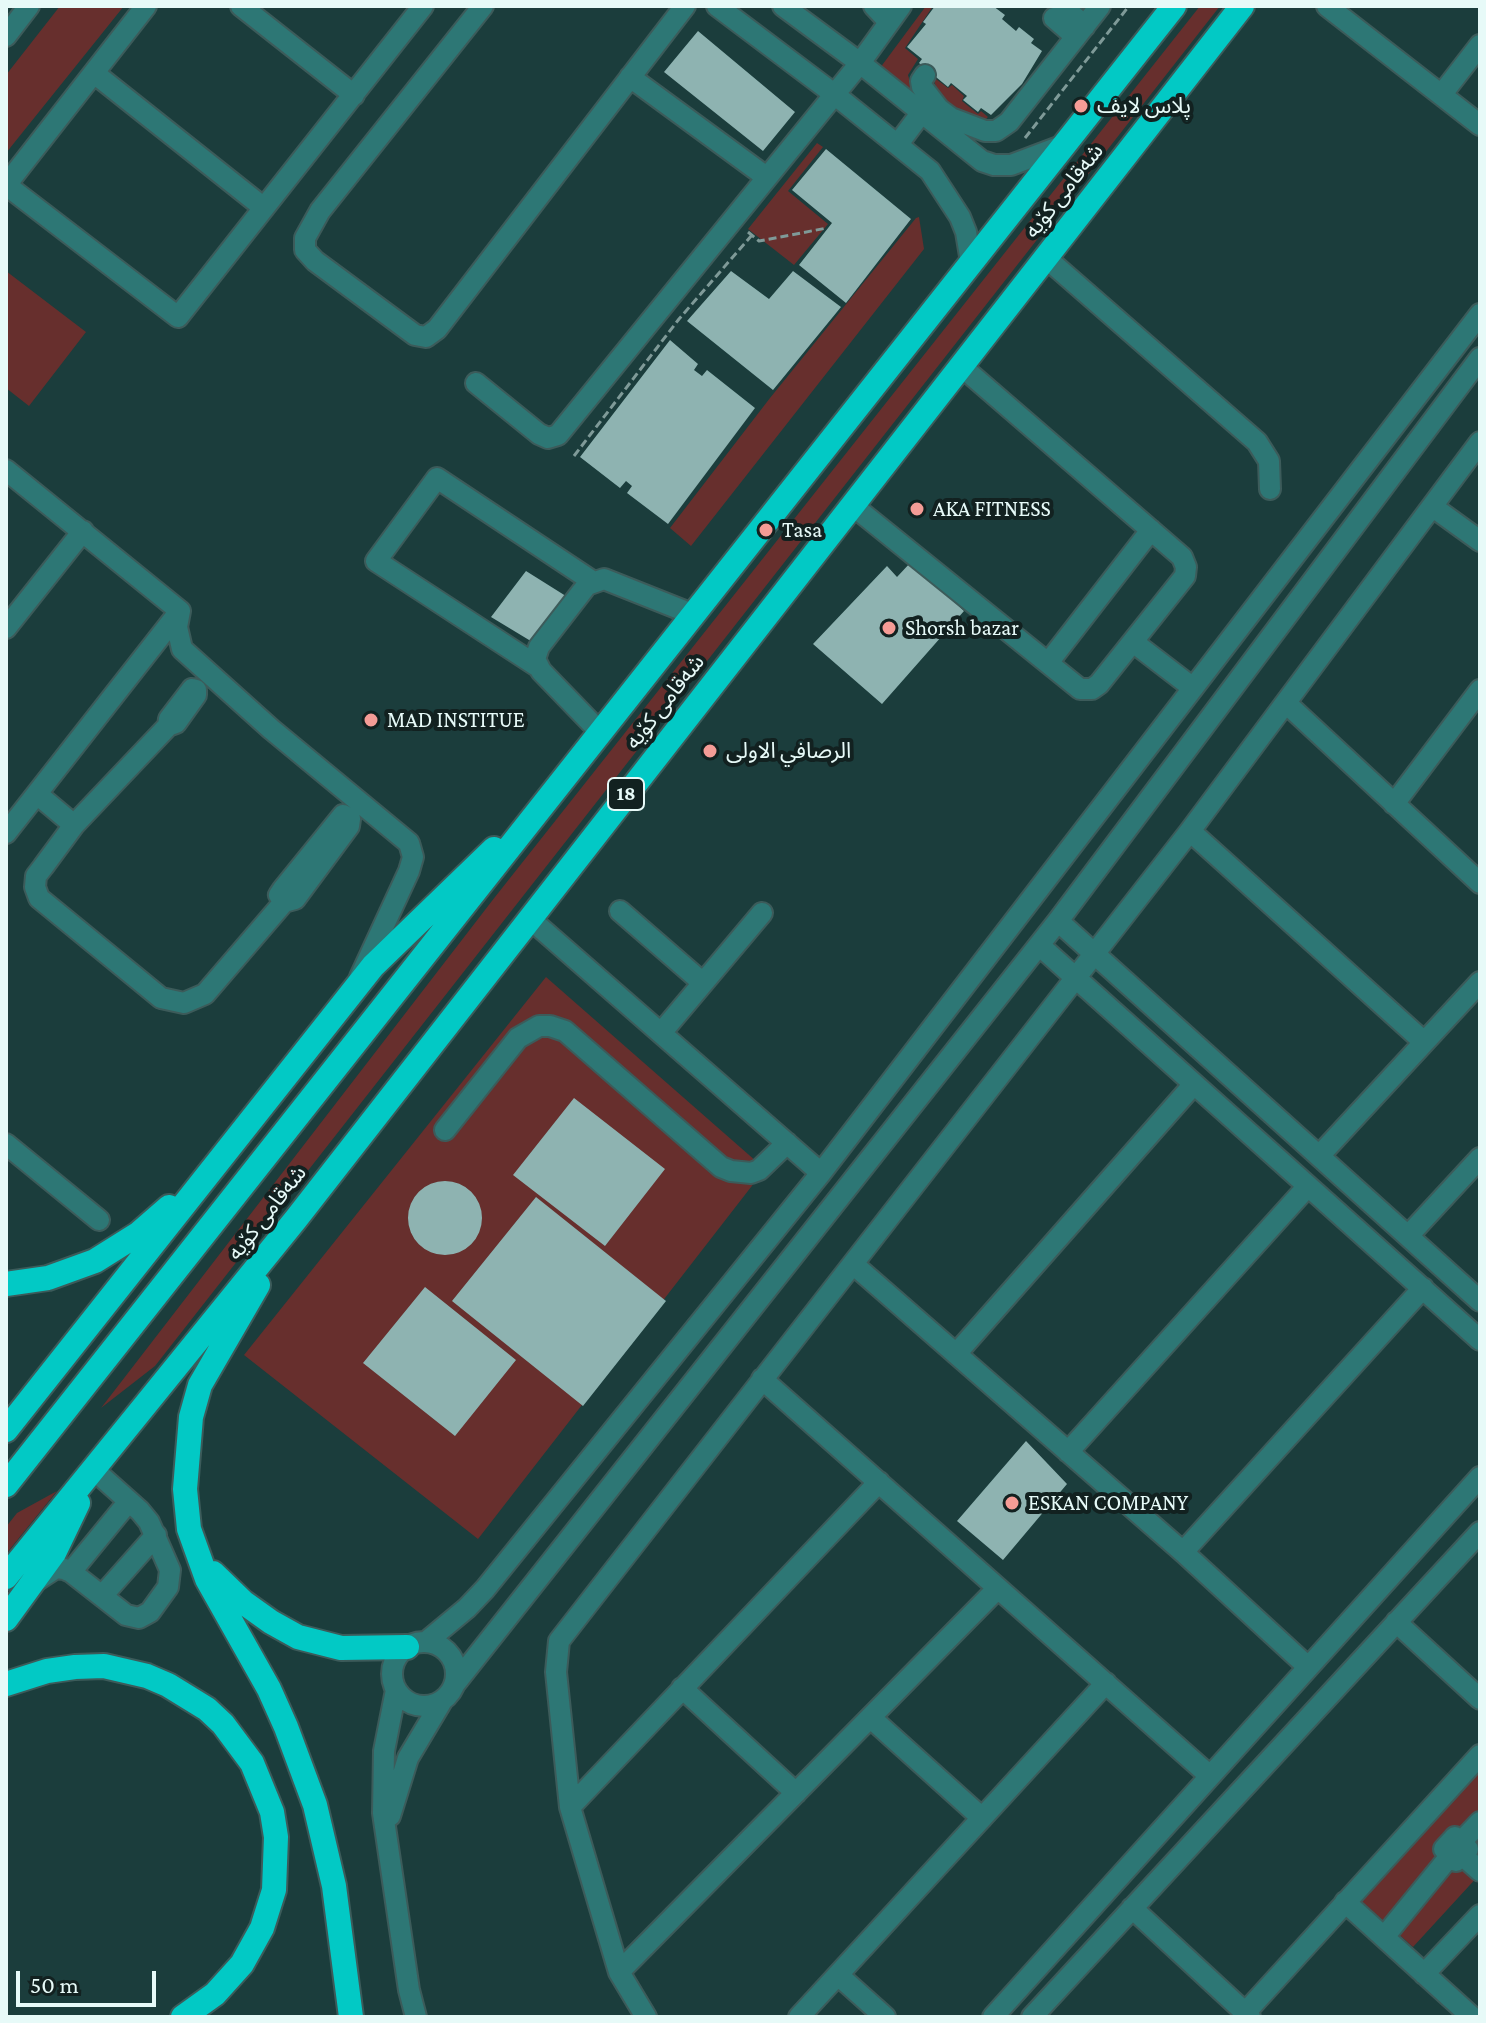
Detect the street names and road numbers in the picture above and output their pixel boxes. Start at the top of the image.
street label: شەقامی کۆیە [1019,138,1109,244]
street label: شەقامی کۆیە [620,649,710,755]
road number: 18 [608,778,644,810]
street label: شەقامی کۆیە [222,1160,312,1266]

